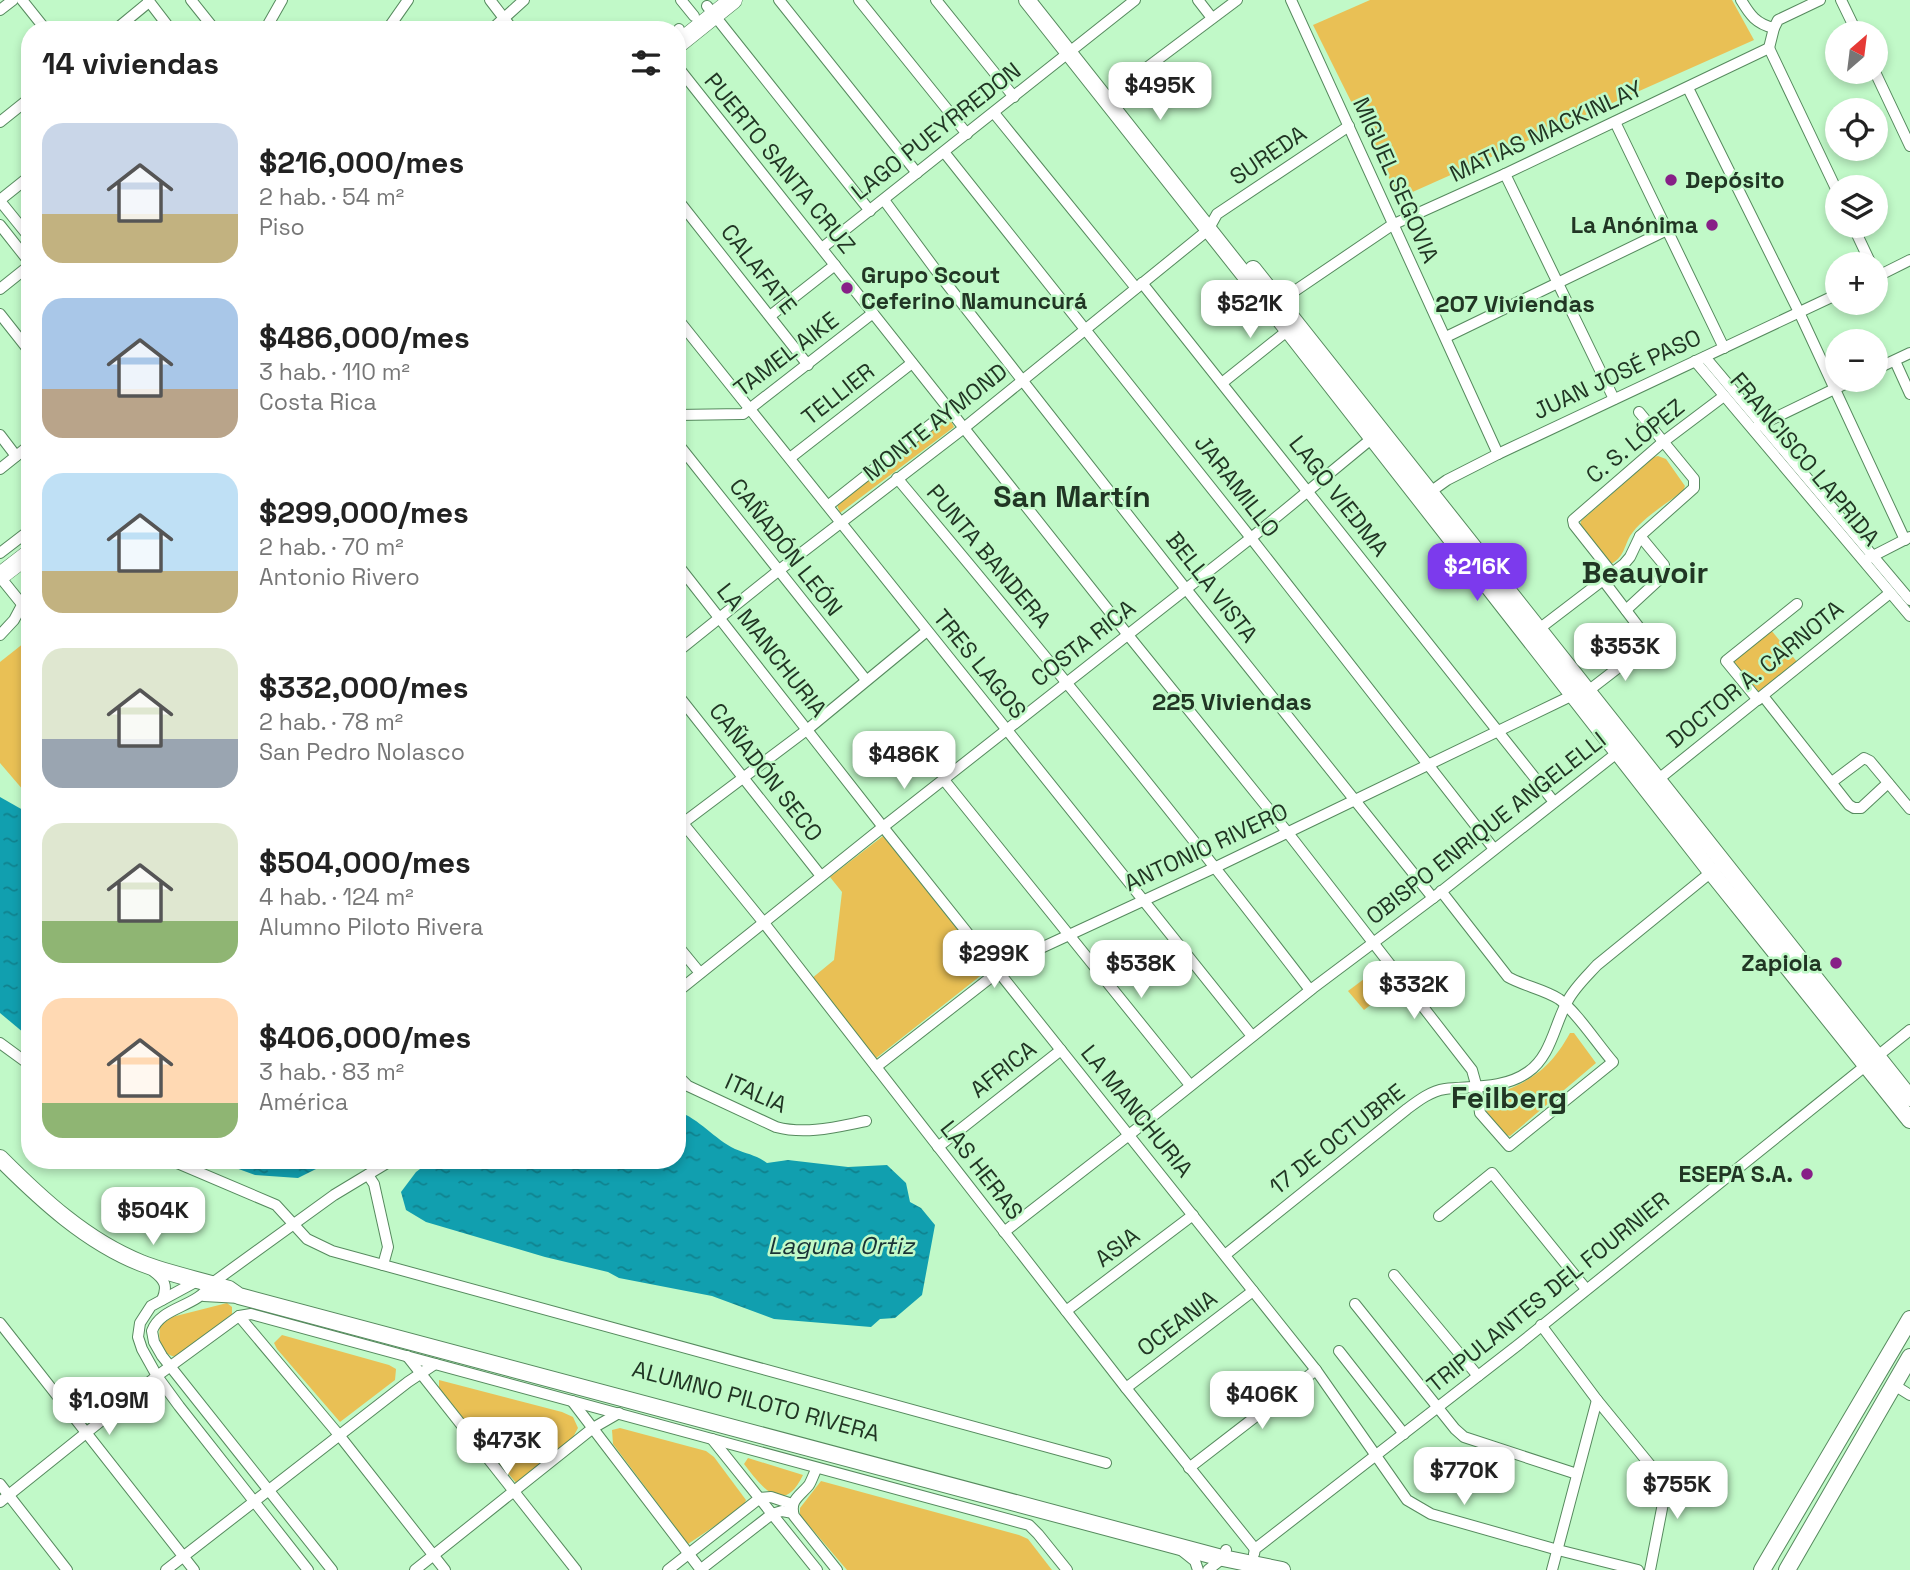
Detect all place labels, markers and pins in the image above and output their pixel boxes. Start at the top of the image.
pin: $495K [1111,62,1209,122]
place label: Depósito [1685,165,1785,195]
marker: Depósito [1663,172,1679,188]
place label: La Anónima [1571,210,1698,240]
marker: La Anónima [1704,217,1720,233]
place label: Grupo Scout Ceferino Namuncurá [861,260,1087,316]
marker: Grupo Scout Ceferino Namuncurá [839,280,855,296]
pin: $521K [1201,280,1299,340]
pin: $216K [1428,544,1526,603]
pin: $353K [1576,624,1674,683]
pin: $486K [855,732,953,791]
pin: $299K [945,930,1043,990]
pin: $538K [1092,940,1190,1000]
place label: Zapiola [1741,948,1822,978]
marker: Zapiola [1828,955,1844,971]
pin: $332K [1365,962,1463,1021]
place label: ESEPA S.A. [1679,1159,1793,1189]
marker: ESEPA S.A. [1799,1166,1815,1182]
pin: $504K [104,1188,202,1247]
pin: $406K [1213,1372,1311,1431]
pin: $1.09M [52,1378,166,1437]
pin: $473K [458,1418,556,1477]
pin: $770K [1415,1448,1513,1507]
pin: $755K [1628,1462,1726,1521]

